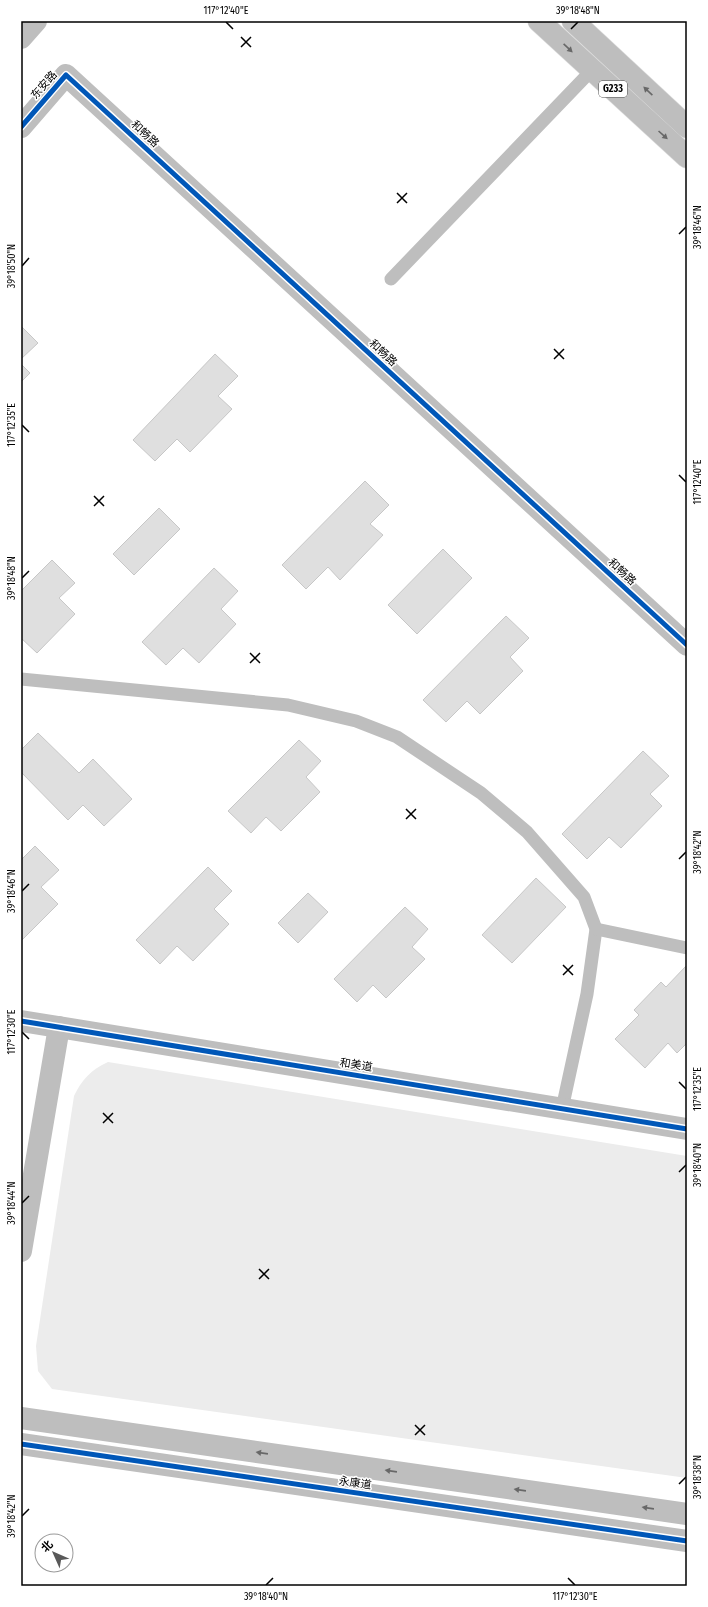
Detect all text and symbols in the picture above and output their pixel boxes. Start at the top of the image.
text: 117°12'40"E [204,5,249,17]
text: 39°18'48"N [556,5,600,17]
one-way arrow [562,43,573,52]
street label: 东安路 [28,68,60,102]
road number: G233 [599,81,627,97]
one-way arrow [643,86,653,96]
street label: 和畅路 [128,118,162,150]
one-way arrow [658,131,668,140]
text: 39°18'46"N [692,205,704,249]
text: 39°18'50"N [6,244,18,288]
street label: 和畅路 [366,337,400,369]
text: 117°12'35"E [6,403,18,447]
text: 117°12'40"E [692,459,704,504]
text: 39°18'48"N [6,556,18,600]
street label: 和畅路 [605,556,639,588]
text: 39°18'42"N [692,830,704,874]
text: 39°18'46"N [6,869,18,913]
text: 117°12'30"E [6,1009,18,1054]
street label: 和美道 [339,1056,373,1074]
text: 117°12'35"E [692,1067,704,1111]
text: 39°18'40"N [692,1143,704,1187]
text: 39°18'44"N [6,1181,18,1225]
one-way arrow [256,1450,268,1456]
text: 39°18'38"N [692,1455,704,1499]
one-way arrow [385,1468,397,1474]
street label: 永康道 [338,1474,372,1492]
one-way arrow [514,1487,526,1493]
text: 39°18'42"N [6,1494,18,1538]
one-way arrow [642,1505,654,1511]
north arrow [34,1533,74,1573]
text: 北 [39,1538,56,1555]
text: 39°18'40"N [244,1591,288,1603]
text: 117°12'30"E [553,1591,598,1603]

